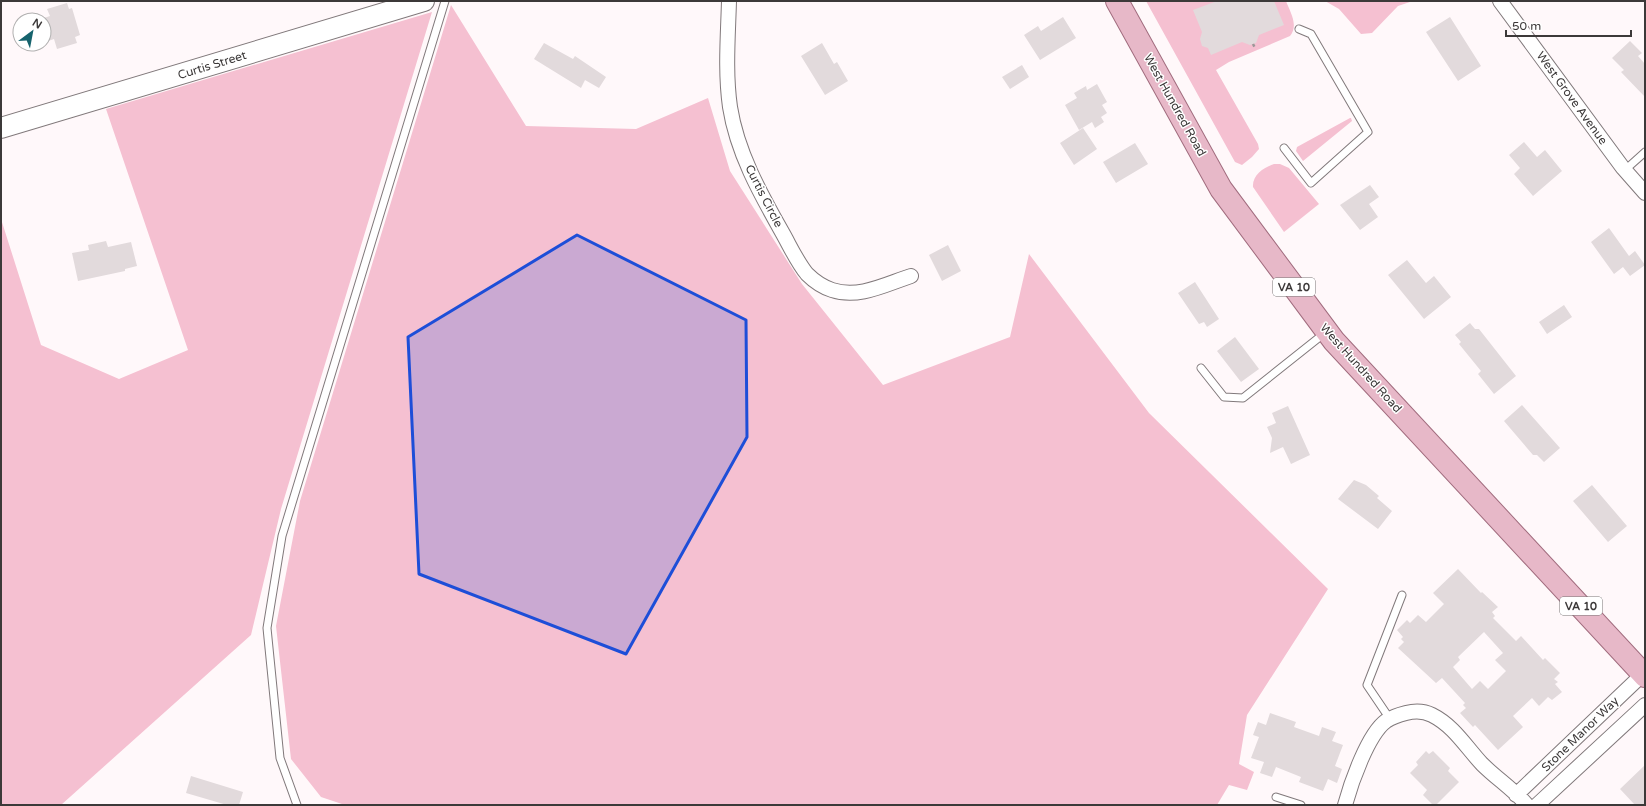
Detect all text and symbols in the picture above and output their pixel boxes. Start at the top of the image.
north arrow [12,12,52,52]
scale bar [1506,12,1631,38]
text: N [30,16,44,32]
text: 50 m [1512,19,1541,33]
street label: Curtis Street [176,48,248,82]
street label: West Grove Avenue [1534,49,1611,147]
street label: West Hundred Road [1141,51,1209,159]
street label: Curtis Circle [742,162,786,230]
road number: VA 10 [1273,278,1315,296]
street label: West Hundred Road [1317,321,1405,415]
road number: VA 10 [1560,597,1602,615]
street label: Stone Manor Way [1539,693,1622,774]

